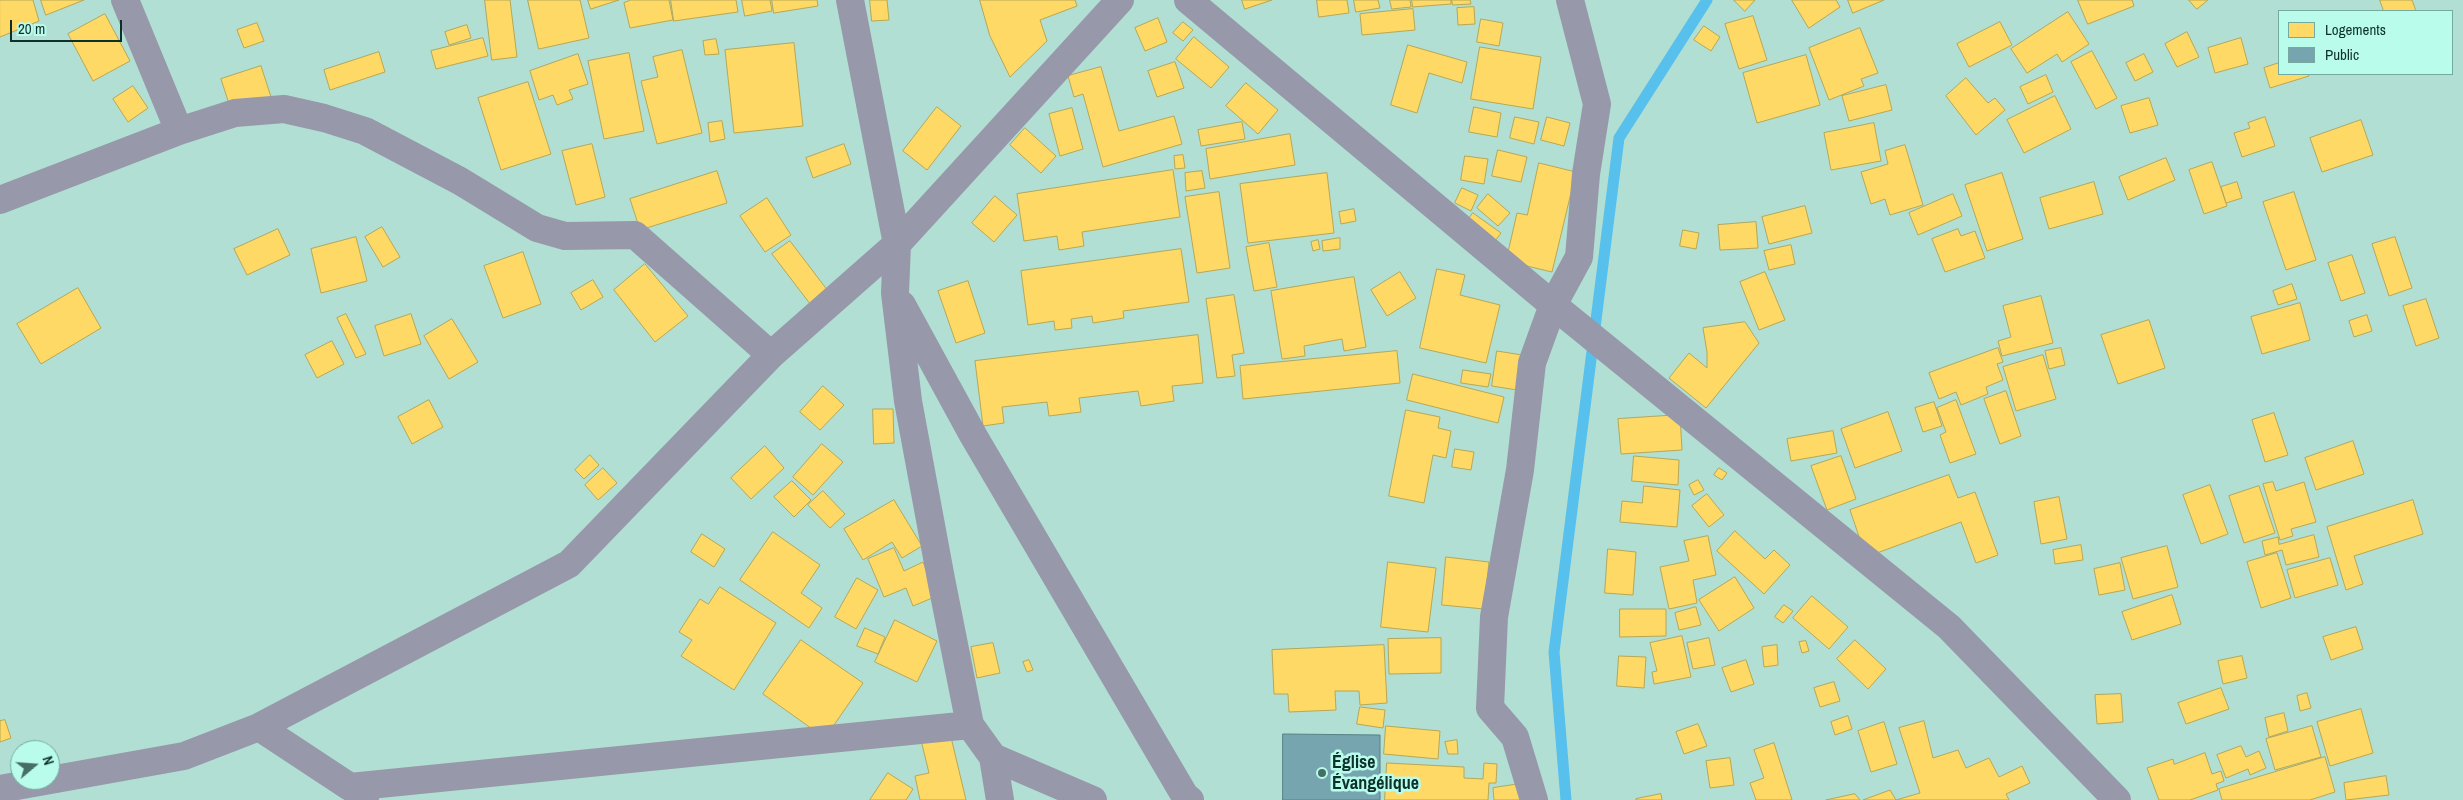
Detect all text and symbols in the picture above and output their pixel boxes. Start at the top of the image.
scale bar [12,10,125,42]
legend [2278,10,2453,75]
text: 20 m [18,18,45,39]
text: Logements [2325,19,2386,40]
text: Public [2325,44,2359,65]
north arrow [10,740,60,790]
place label: Église Évangélique [1332,752,1419,794]
text: N [38,754,58,767]
marker: Église Évangélique [1316,767,1328,779]

